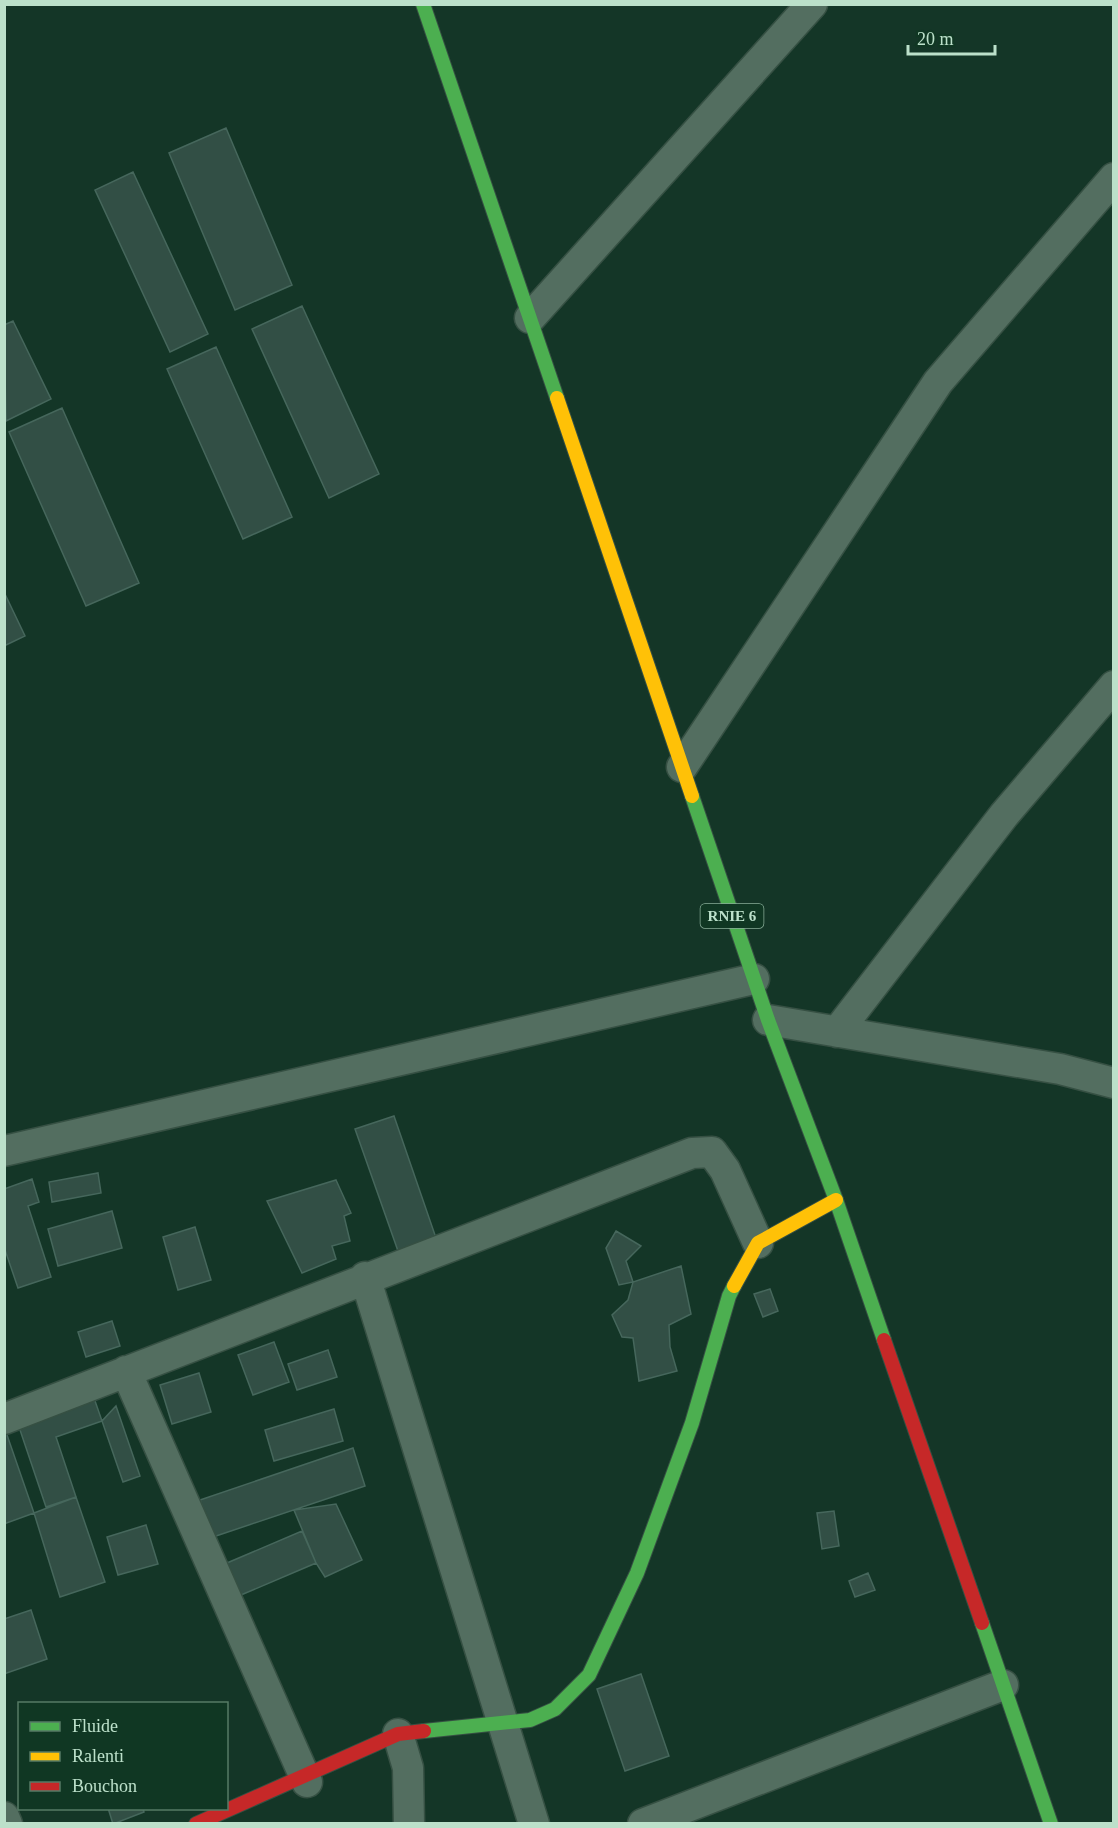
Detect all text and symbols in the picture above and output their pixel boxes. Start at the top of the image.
scale bar [908,18,995,56]
text: 20 m [917,29,954,49]
road number: RNIE 6 [700,904,764,928]
legend [18,1702,228,1810]
text: Fluide [72,1716,118,1736]
text: Ralenti [72,1746,124,1766]
text: Bouchon [72,1776,137,1796]

